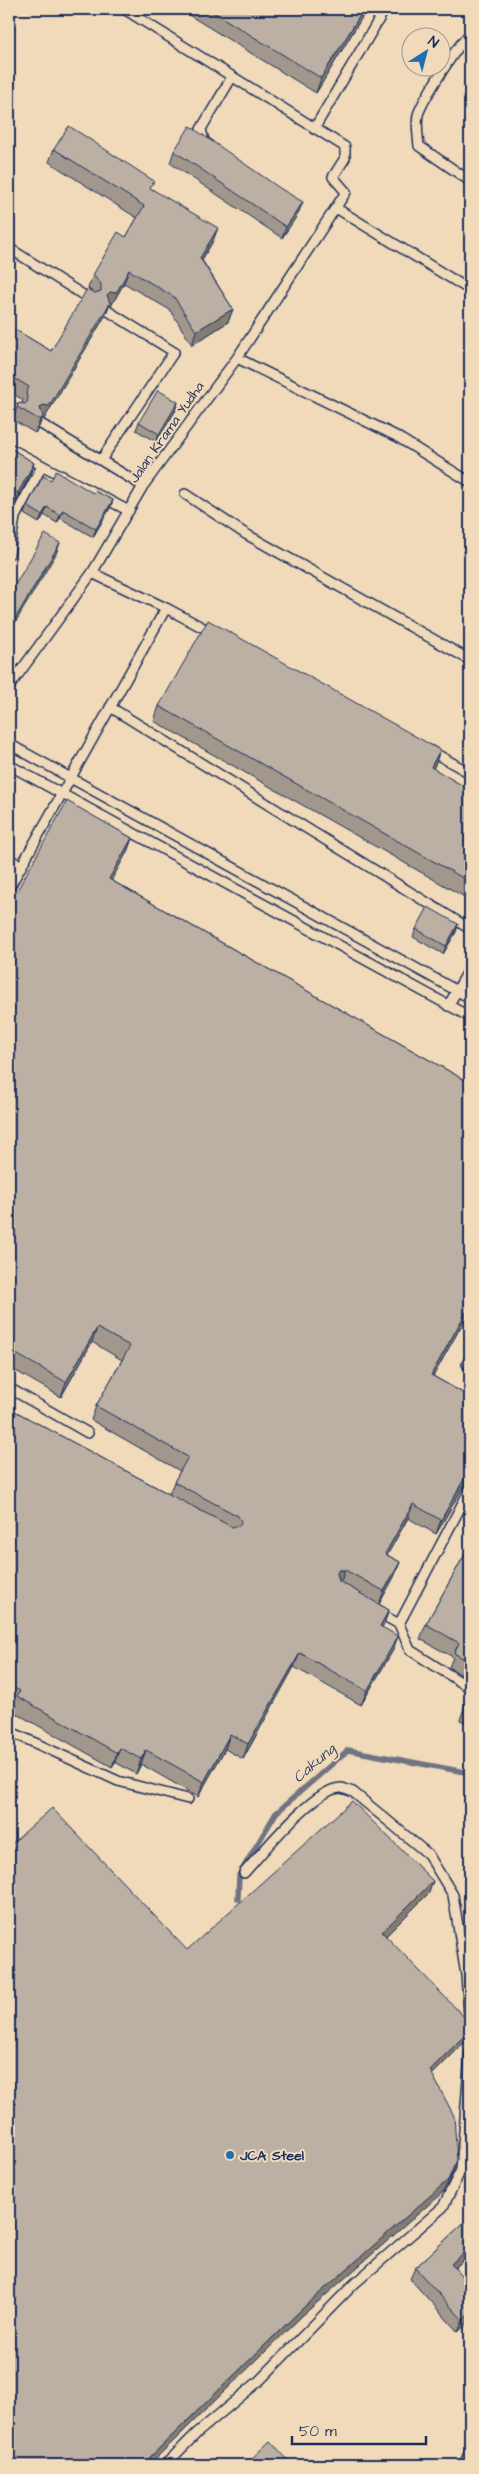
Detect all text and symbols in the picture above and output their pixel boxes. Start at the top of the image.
north arrow [402,28,452,78]
text: N [424,32,443,53]
street label: Jalan Krama Yudha [124,378,209,487]
water label: Cakung [288,1738,342,1789]
place label: JCA Steel [239,2146,305,2166]
marker: JCA Steel [224,2149,236,2161]
scale bar [292,2414,425,2446]
text: 50 m [299,2421,337,2442]

